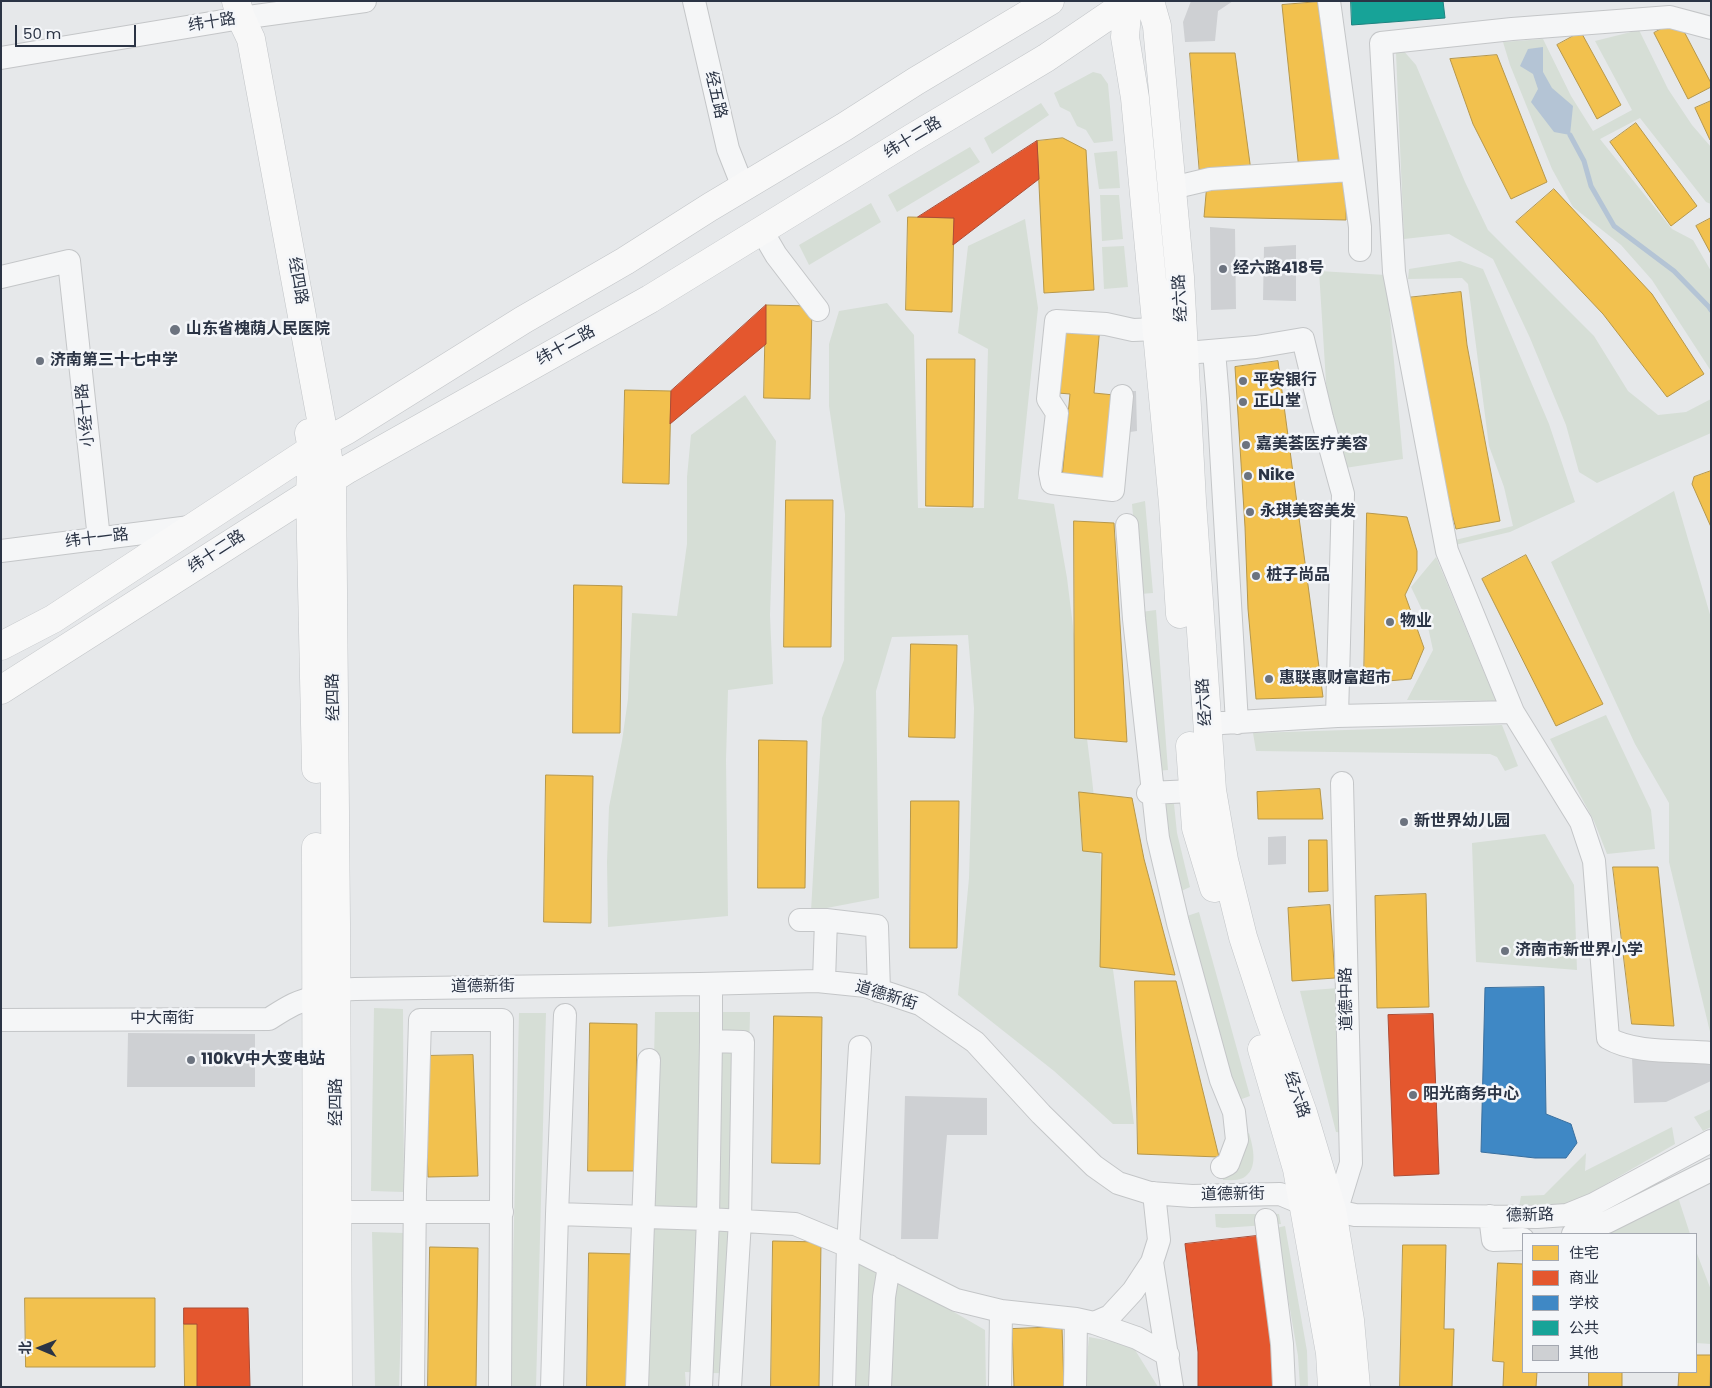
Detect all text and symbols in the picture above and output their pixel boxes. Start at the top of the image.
street label: 纬十路 [187,10,237,36]
scale bar [18,15,139,47]
text: 50 m [23,23,61,44]
street label: 经五路 [700,69,730,121]
street label: 纬十二路 [881,113,945,163]
street label: 经四路 [283,256,311,306]
place label: 经六路418号 [1233,259,1324,279]
marker: 经六路418号 [1217,263,1229,275]
street label: 经六路 [1170,274,1192,322]
place label: 山东省槐荫人民医院 [186,320,330,340]
street label: 纬十二路 [533,322,599,370]
marker: 山东省槐荫人民医院 [168,323,182,337]
place label: 济南第三十七中学 [50,351,178,371]
marker: 济南第三十七中学 [34,355,46,367]
place label: 平安银行 [1253,371,1317,391]
marker: 平安银行 [1237,375,1249,387]
street label: 小经十路 [73,382,99,448]
place label: 正山堂 [1253,392,1301,412]
marker: 正山堂 [1237,396,1249,408]
place label: 嘉美荟医疗美容 [1256,435,1368,455]
marker: 嘉美荟医疗美容 [1240,439,1252,451]
place label: Nike [1258,466,1294,486]
marker: Nike [1242,470,1254,482]
place label: 永琪美容美发 [1260,502,1356,522]
marker: 永琪美容美发 [1244,506,1256,518]
street label: 纬十一路 [64,526,130,552]
street label: 纬十二路 [185,527,249,577]
place label: 桩子尚品 [1266,566,1330,586]
marker: 桩子尚品 [1250,570,1262,582]
place label: 物业 [1400,612,1432,632]
marker: 物业 [1384,616,1396,628]
place label: 惠联惠财富超市 [1279,669,1391,689]
street label: 经四路 [324,673,344,721]
marker: 惠联惠财富超市 [1263,673,1275,685]
street label: 经六路 [1194,677,1216,727]
place label: 新世界幼儿园 [1414,812,1510,832]
marker: 新世界幼儿园 [1398,816,1410,828]
place label: 济南市新世界小学 [1515,941,1643,961]
marker: 济南市新世界小学 [1499,945,1511,957]
street label: 道德中路 [1337,967,1357,1031]
street label: 道德新街 [451,977,515,997]
street label: 道德新街 [853,977,919,1015]
street label: 中大南街 [130,1009,194,1029]
place label: 110kV中大变电站 [201,1050,325,1070]
marker: 110kV中大变电站 [185,1054,197,1066]
street label: 经六路 [1279,1069,1313,1121]
street label: 经四路 [327,1078,347,1126]
place label: 阳光商务中心 [1423,1085,1519,1105]
marker: 阳光商务中心 [1407,1089,1419,1101]
street label: 道德新街 [1201,1185,1265,1205]
street label: 德新路 [1506,1206,1554,1226]
legend [1522,1233,1697,1373]
text: 住宅 [1569,1242,1599,1263]
text: 商业 [1569,1267,1599,1288]
text: 学校 [1569,1292,1599,1313]
text: 公共 [1569,1317,1599,1338]
north arrow [15,1323,65,1373]
text: 北 [15,1341,35,1355]
text: 其他 [1569,1342,1599,1363]

